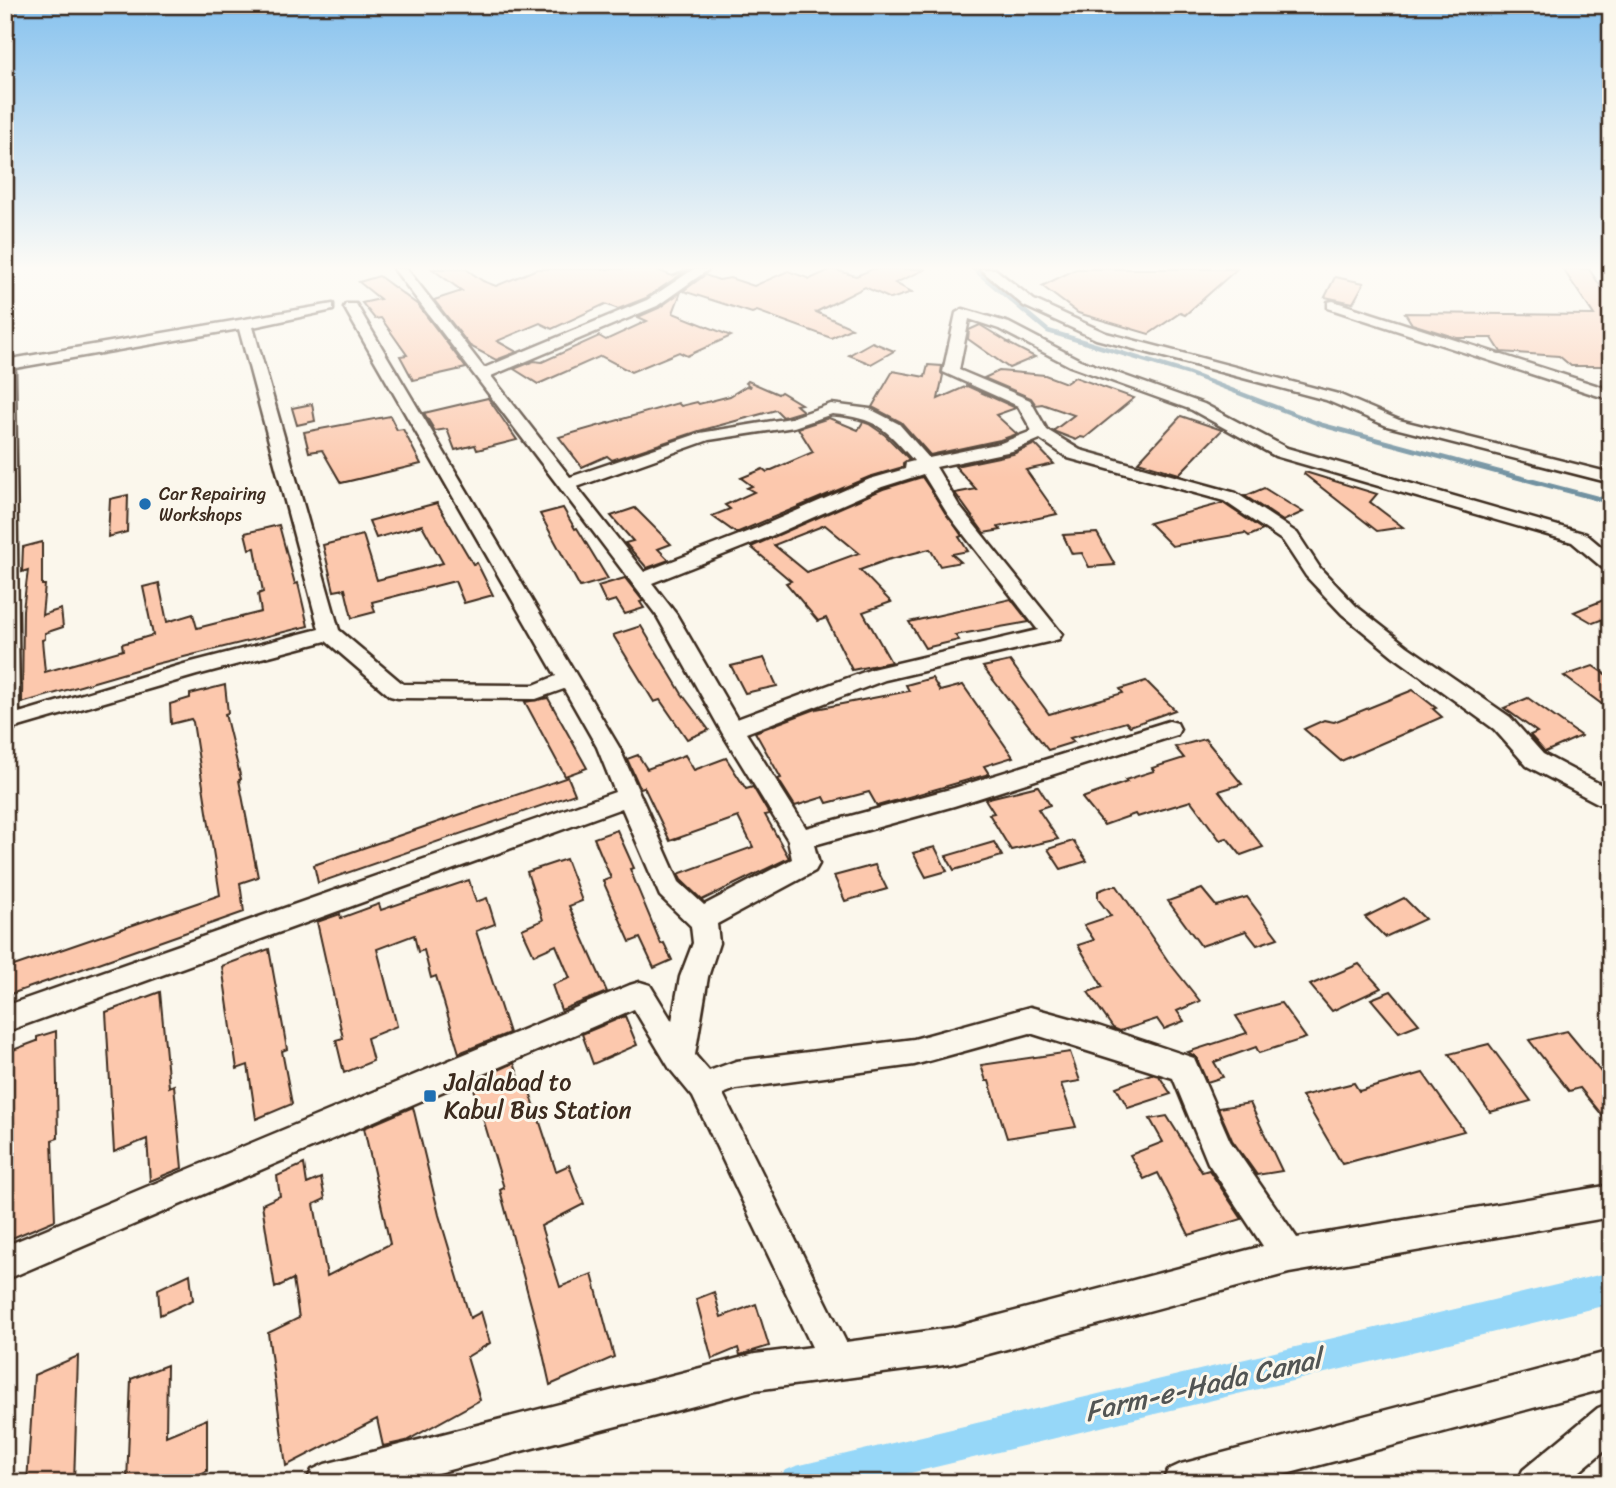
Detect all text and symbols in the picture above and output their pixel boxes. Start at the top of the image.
place label: Car Repairing Workshops [159,478,266,531]
marker: Car Repairing Workshops [137,496,153,512]
place label: Jalalabad to Kabul Bus Station [443,1061,631,1131]
marker: Jalalabad to Kabul Bus Station [422,1088,438,1104]
water label: Farm-e-Hada Canal [1080,1333,1332,1436]

